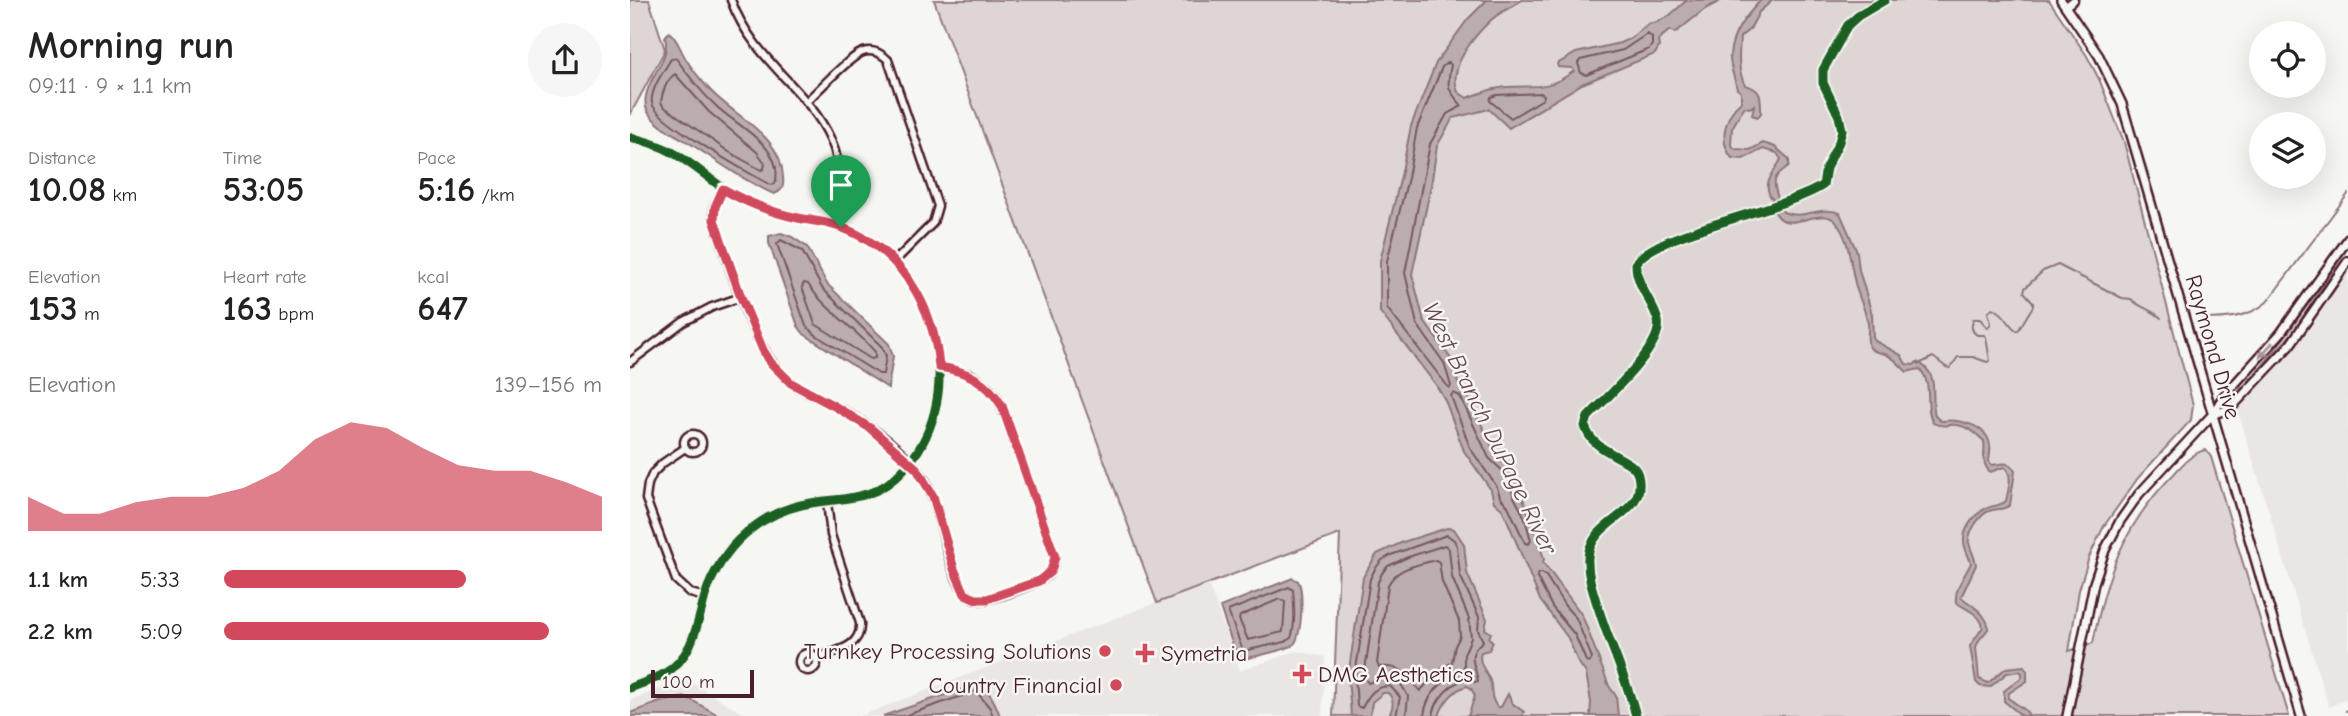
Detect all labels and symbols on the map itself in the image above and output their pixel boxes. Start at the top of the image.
pin [811,155,871,227]
street label: Raymond Drive [2180,272,2246,422]
water label: West Branch DuPage River [1417,297,1564,560]
one-way arrow [2259,342,2274,359]
place label: Turnkey Processing Solutions [804,638,1091,665]
place label: Symetria [1161,640,1247,667]
marker: Turnkey Processing Solutions [1097,643,1113,659]
marker: Symetria [1135,643,1155,663]
place label: DMG Aesthetics [1318,661,1473,688]
marker: DMG Aesthetics [1292,664,1312,684]
scale bar [651,667,754,699]
place label: Country Financial [929,672,1102,699]
marker: Country Financial [1108,677,1124,693]

